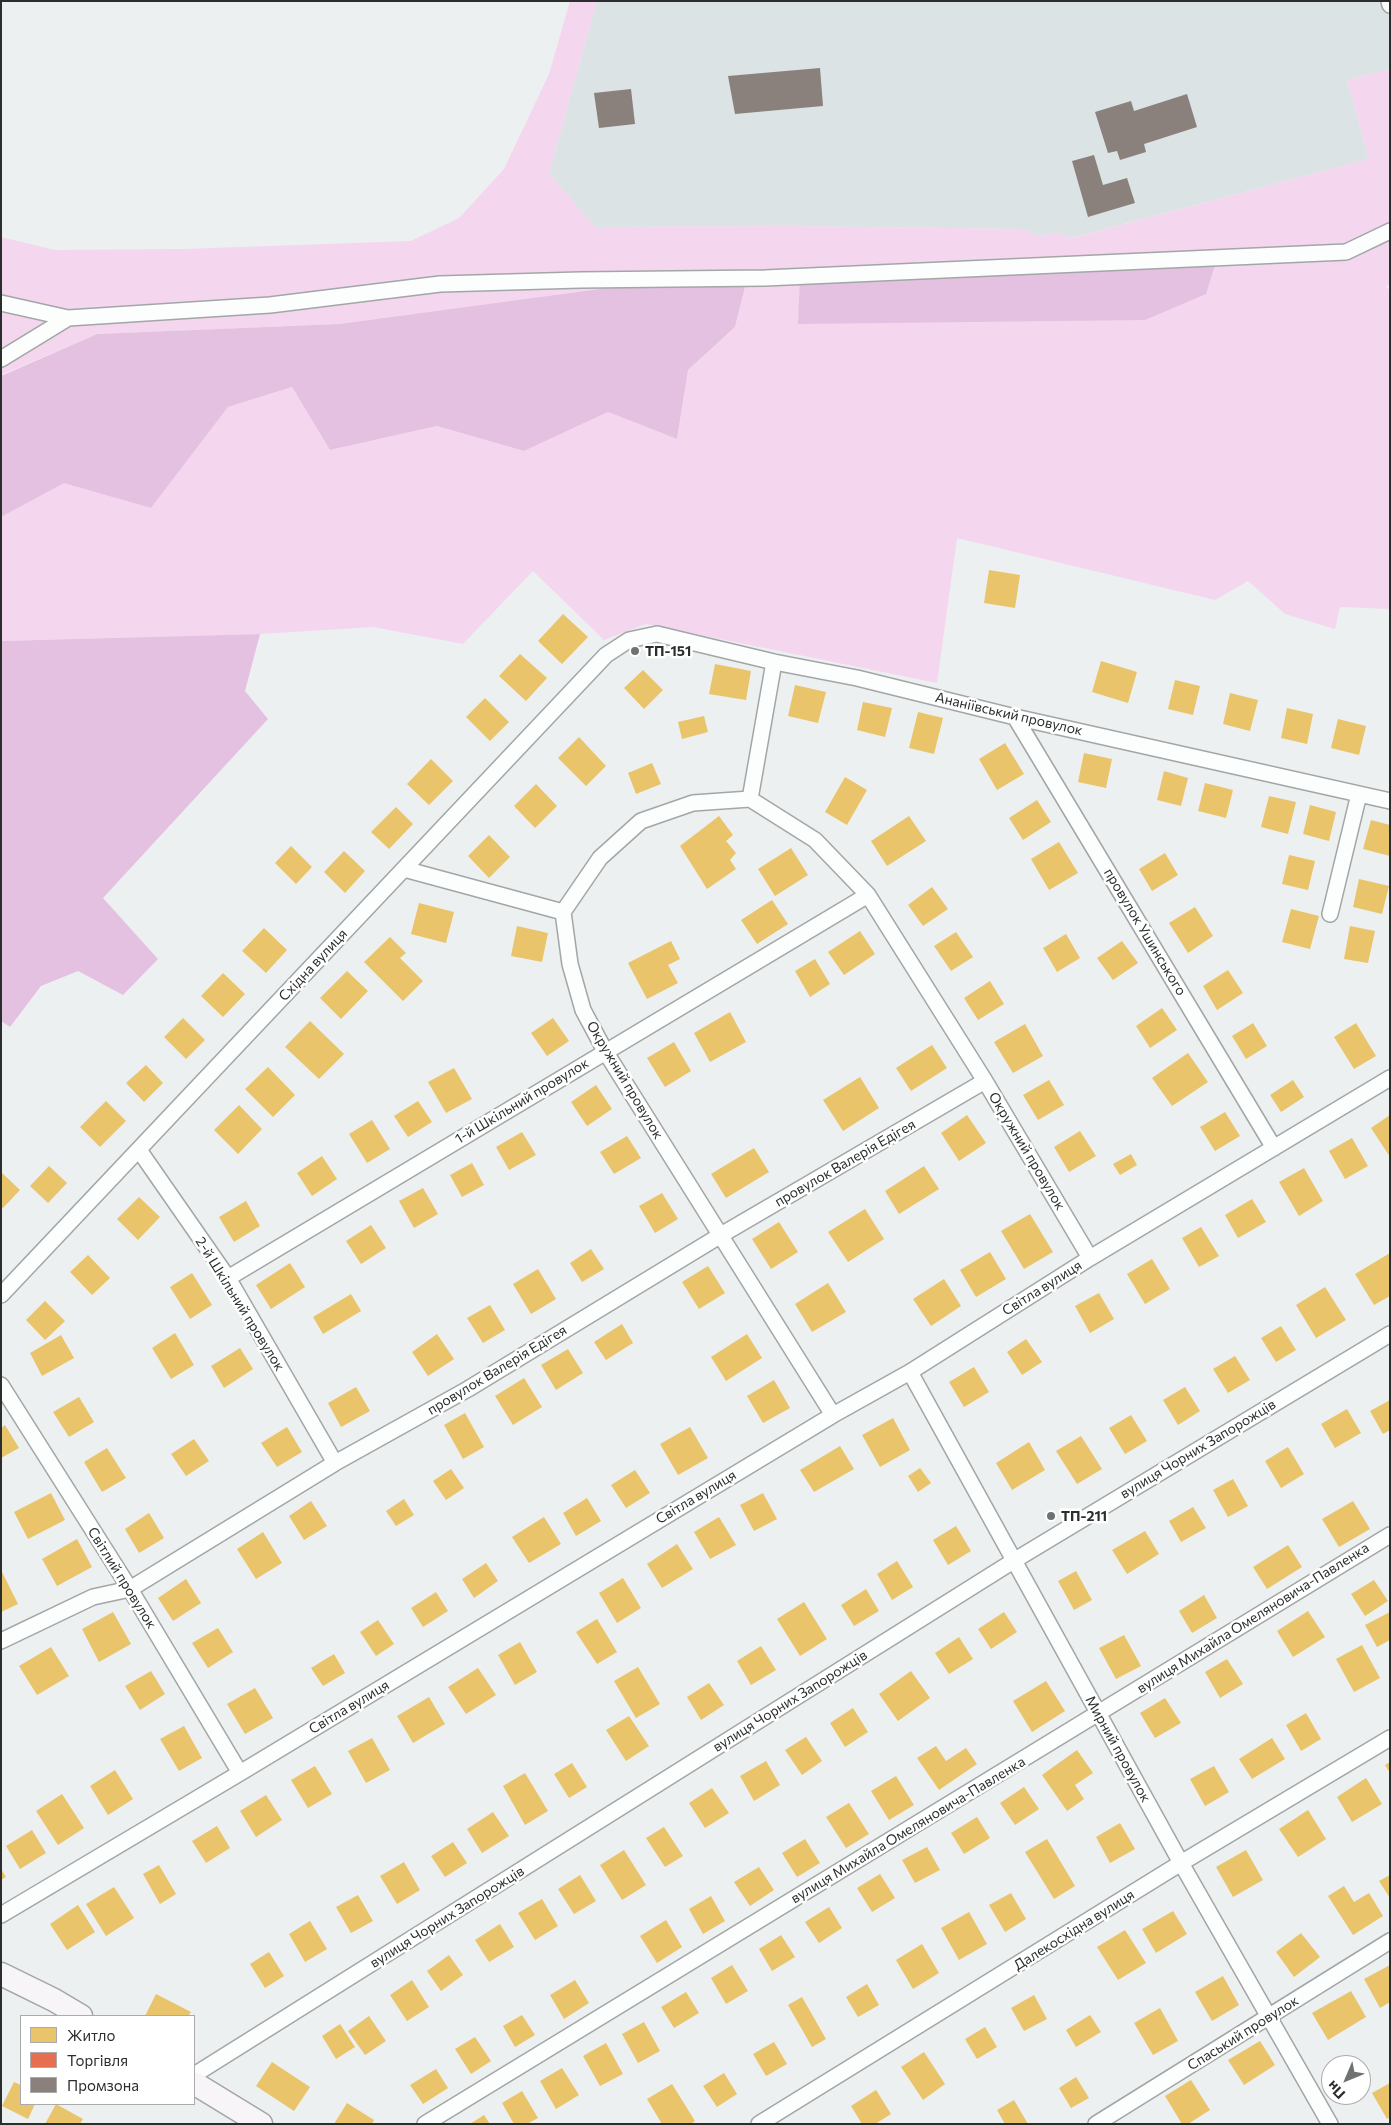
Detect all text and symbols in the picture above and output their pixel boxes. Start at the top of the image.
place label: ТП-151 [645,643,691,659]
marker: ТП-151 [629,645,641,657]
street label: Ананіївський провулок [934,689,1084,739]
street label: провулок Ушинського [1100,865,1190,999]
street label: Східна вулиця [275,925,351,1005]
street label: Окружний провулок [583,1018,667,1142]
street label: 1-й Шкільний провулок [452,1054,592,1148]
street label: Окружний провулок [985,1089,1069,1213]
street label: провулок Валерія Едігея [772,1116,918,1210]
street label: 2-й Шкільний провулок [192,1234,288,1374]
street label: Світла вулиця [999,1257,1085,1319]
street label: провулок Валерія Едігея [424,1322,570,1418]
street label: вулиця Чорних Запорожців [1117,1396,1279,1502]
street label: Світла вулиця [653,1466,739,1528]
place label: ТП-211 [1061,1508,1107,1524]
marker: ТП-211 [1045,1510,1057,1522]
street label: Світлий провулок [84,1524,160,1632]
street label: вулиця Михайла Омеляновича-Павленка [1134,1539,1372,1697]
street label: вулиця Чорних Запорожців [710,1647,870,1755]
street label: Світла вулиця [306,1676,392,1738]
street label: Мирний провулок [1082,1693,1154,1805]
street label: вулиця Михайла Омеляновича-Павленка [788,1753,1028,1907]
street label: вулиця Чорних Запорожців [367,1863,527,1971]
street label: Далекосхідна вулиця [1011,1886,1137,1974]
street label: Спаський провулок [1184,1992,1302,2074]
legend [20,2015,195,2105]
text: Житло [67,2026,115,2044]
text: Торгівля [67,2051,128,2069]
north arrow [1321,2055,1371,2105]
text: Промзона [67,2076,139,2094]
text: Пн [1323,2078,1348,2103]

